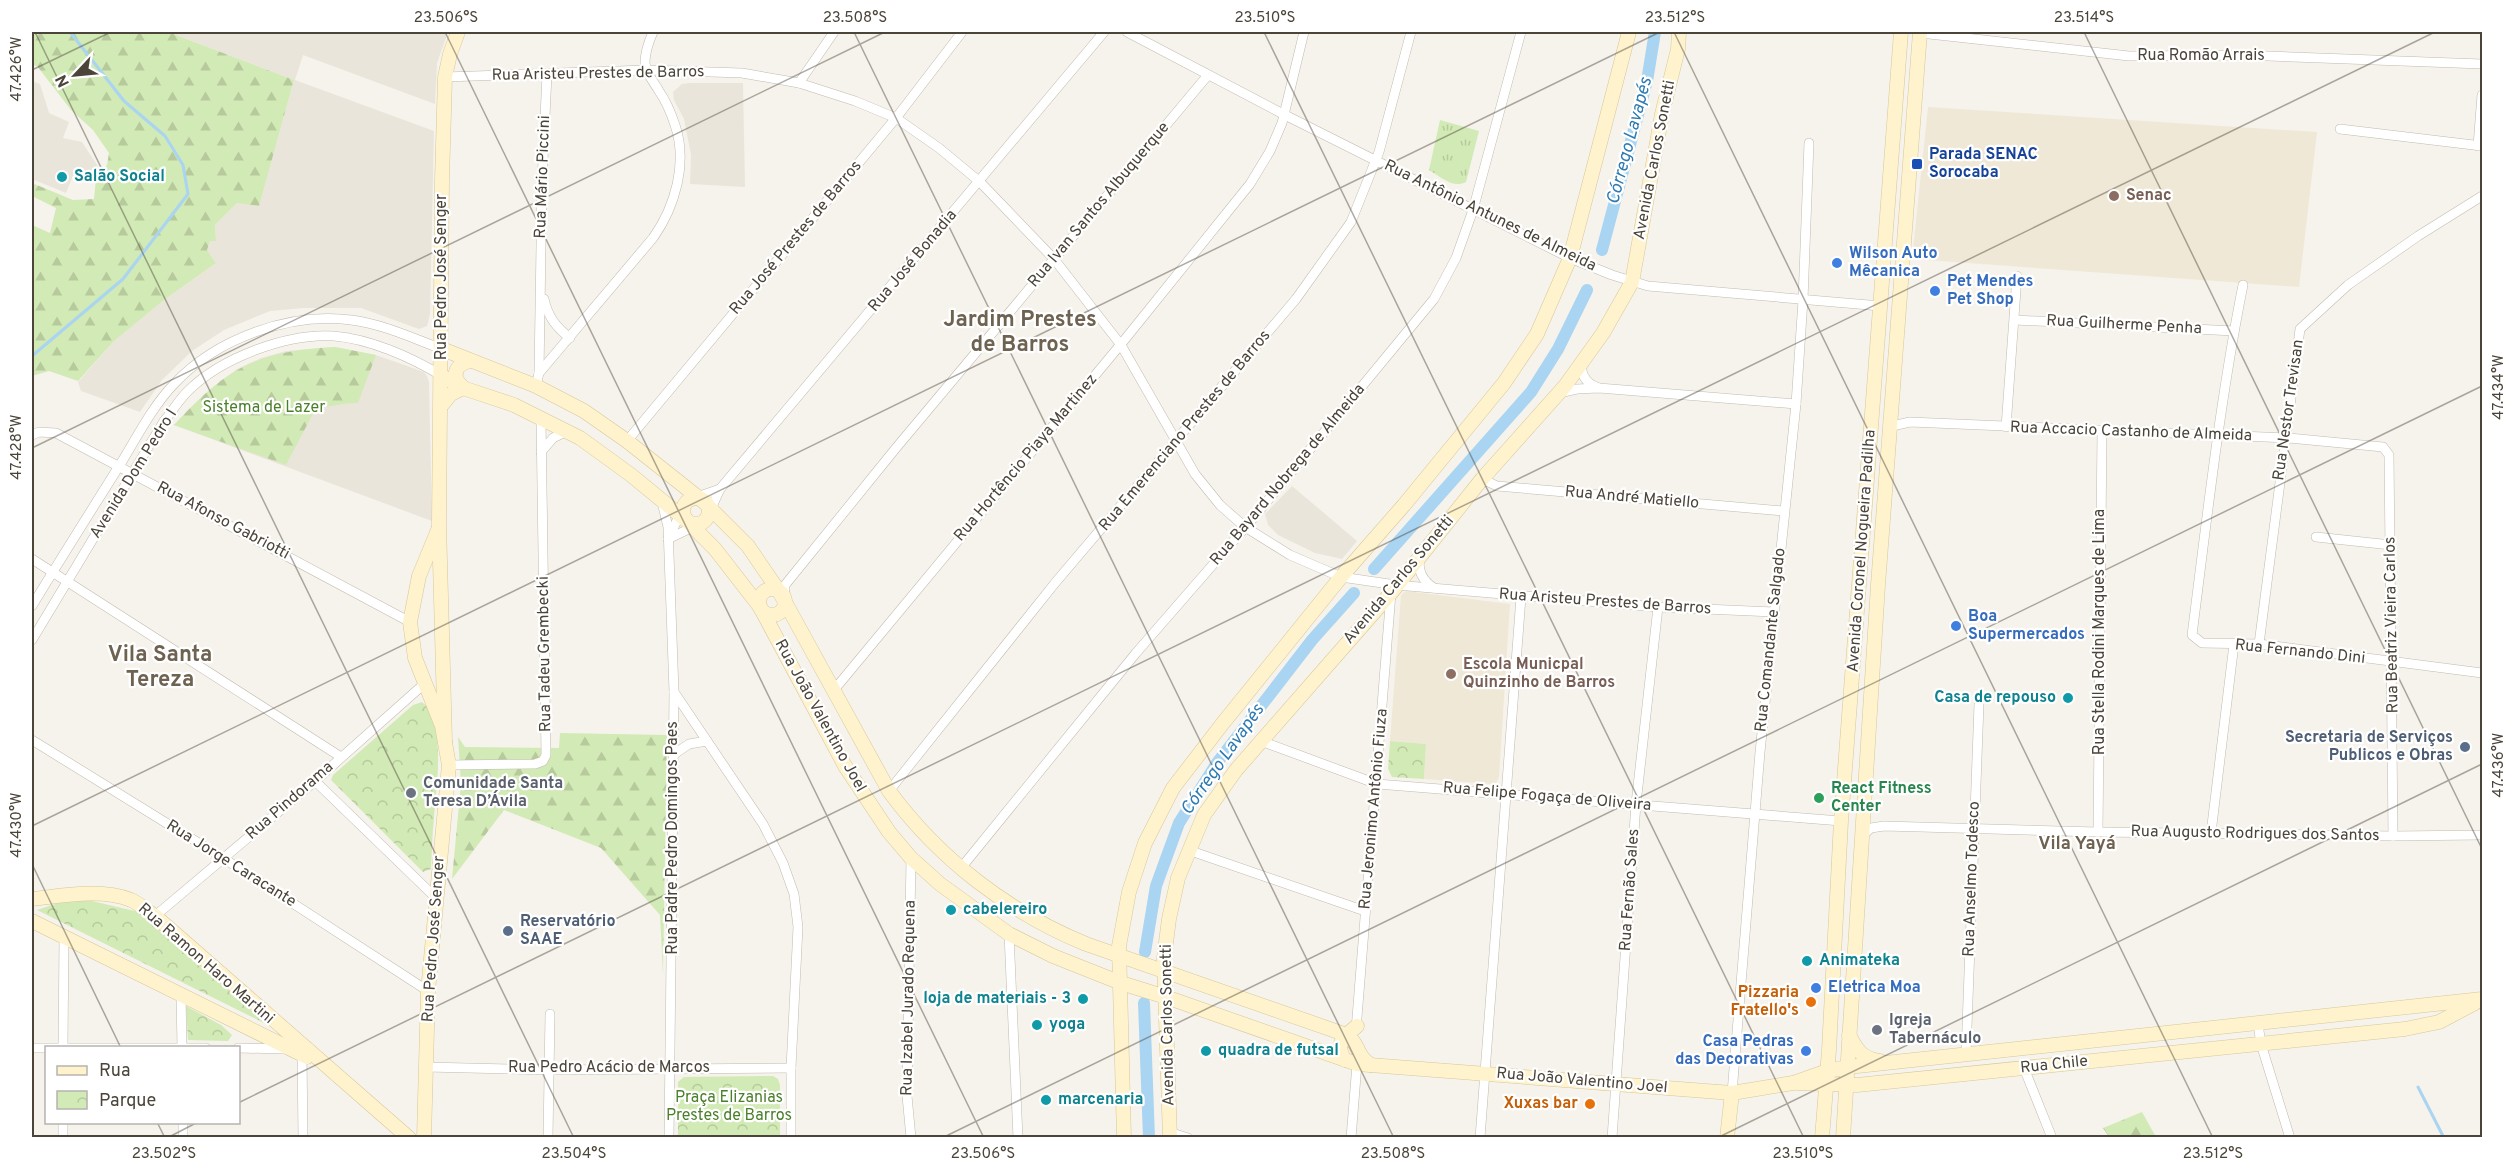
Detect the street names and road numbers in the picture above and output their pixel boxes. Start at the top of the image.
street label: Rua Romão Arrais [2137,46,2265,66]
street label: Rua Aristeu Prestes de Barros [491,62,705,86]
street label: Avenida Carlos Sonetti [1630,79,1680,241]
street label: Rua Mário Piccini [531,115,555,239]
street label: Rua Ivan Santos Albuquerque [1024,118,1174,292]
street label: Rua Antônio Antunes de Almeida [1381,156,1599,276]
street label: Rua José Prestes de Barros [726,157,866,319]
street label: Rua Pedro José Senger [432,194,452,360]
street label: Rua José Bonadia [864,206,962,316]
street label: Rua Guilherme Penha [2046,311,2202,339]
street label: Rua Emerenciano Prestes de Barros [1095,326,1275,536]
street label: Rua Nestor Trevisan [2269,338,2309,482]
street label: Rua Hortêncio Piaya Martinez [950,370,1102,546]
street label: Rua Bayard Nobrega de Almeida [1206,380,1370,570]
street label: Avenida Dom Pedro I [86,405,182,543]
street label: Rua Accacio Castanho de Almeida [2010,418,2252,446]
street label: Avenida Coronel Nogueira Padilha [1844,429,1880,673]
street label: Rua Afonso Gabriotti [153,478,293,564]
street label: Rua André Matiello [1564,482,1700,514]
street label: Rua Stella Rodini Marques de Lima [2090,509,2110,755]
street label: Avenida Carlos Sonetti [1339,512,1459,648]
street label: Rua Beatriz Vieira Carlos [2380,536,2404,714]
street label: Rua Comandante Salgado [1751,547,1791,733]
street label: Rua Tadeu Grembecki [534,576,556,732]
street label: Rua Aristeu Prestes de Barros [1498,585,1712,619]
street label: Rua Fernando Dini [2234,635,2366,669]
street label: Rua João Valentino Joel [770,636,870,796]
street label: Rua Jeronimo Antônio Fiuza [1355,708,1393,910]
street label: Rua Padre Pedro Domingos Paes [663,721,683,955]
street label: Rua Pindorama [242,758,338,844]
street label: Rua Felipe Fogaça de Oliveira [1442,778,1652,816]
street label: Rua Anselmo Todesco [1959,801,1985,957]
street label: Rua Jorge Caracante [162,816,300,912]
street label: Rua Augusto Rodrigues dos Santos [2130,822,2380,846]
street label: Rua Fernão Sales [1616,828,1644,952]
street label: Rua Pedro José Senger [418,855,450,1023]
street label: Rua Ramon Haro Martini [134,899,278,1029]
street label: Rua Izabel Jurado Requena [897,900,921,1096]
street label: Avenida Carlos Sonetti [1157,944,1179,1106]
street label: Rua Chile [2019,1052,2089,1078]
street label: Rua Pedro Acácio de Marcos [508,1058,710,1078]
street label: Rua João Valentino Joel [1496,1064,1668,1098]

